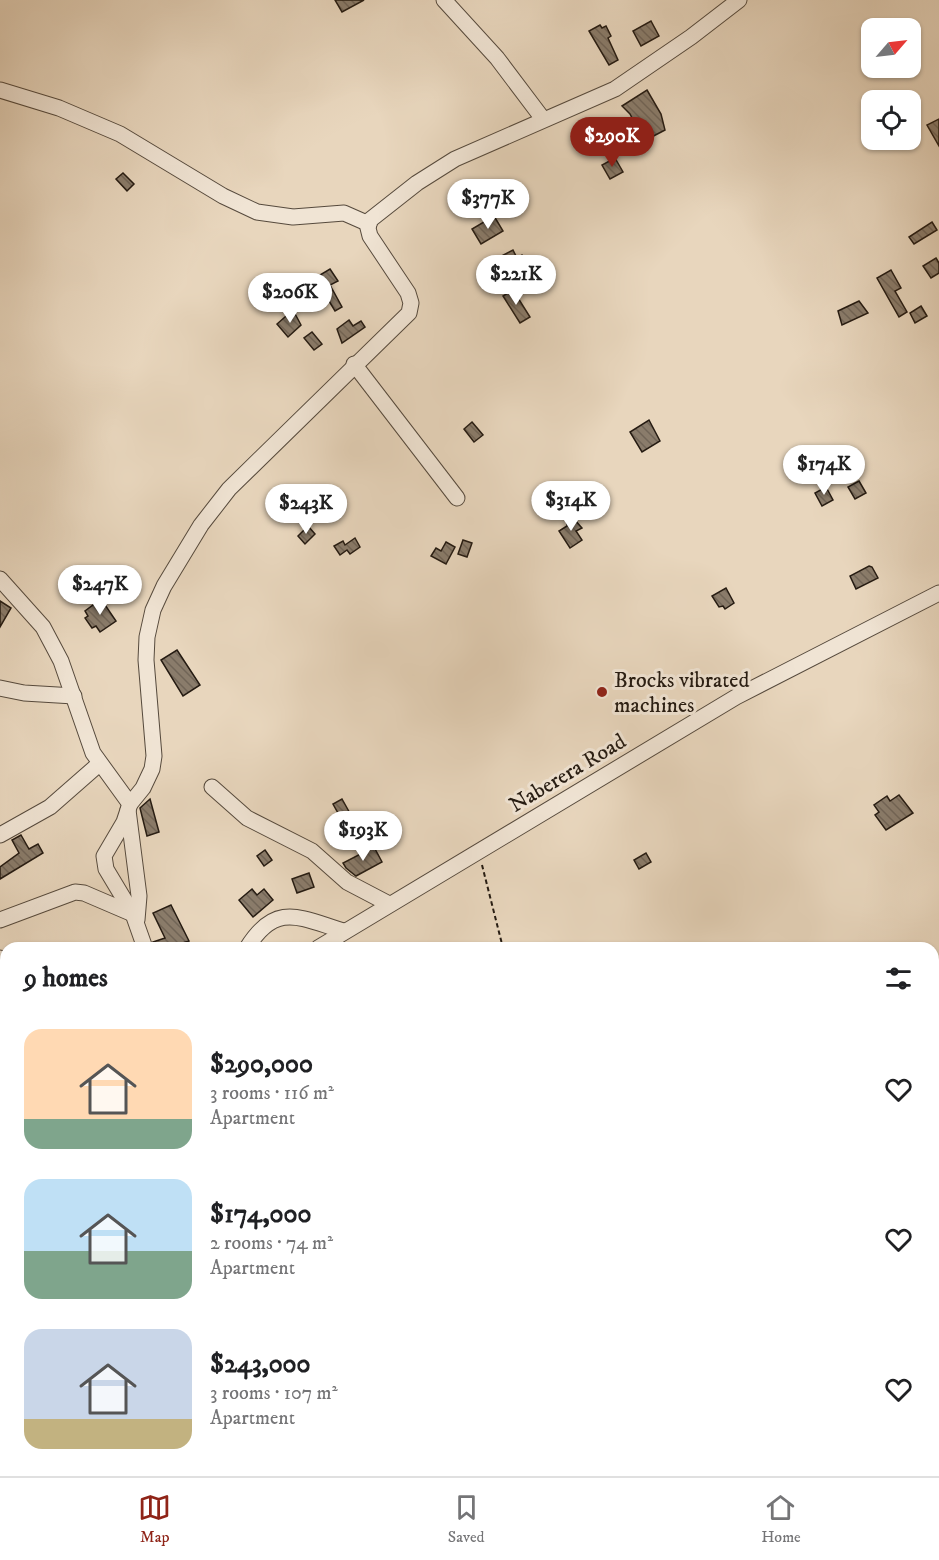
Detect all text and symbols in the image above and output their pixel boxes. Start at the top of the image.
north arrow [861,18,921,78]
map controls [861,18,921,150]
button: locate [861,90,921,150]
pin: $290K [570,117,654,168]
text: $290K [584,124,640,149]
pin: $377K [446,179,530,230]
text: $377K [461,186,515,211]
pin: $221K [474,255,558,306]
text: $221K [490,262,542,287]
pin: $206K [248,273,332,324]
text: $206K [262,280,318,305]
pin: $174K [782,445,866,496]
text: $174K [797,452,851,477]
pin: $314K [529,481,613,532]
pin: $243K [264,484,348,535]
text: $314K [545,488,597,513]
text: $243K [279,491,333,516]
pin: $247K [58,565,142,616]
text: $247K [72,572,128,597]
place label: Brocks vibrated machines [614,667,749,719]
marker: Brocks vibrated machines [595,685,609,699]
street label: Naberera Road [505,728,631,819]
pin: $193K [321,811,405,862]
text: $193K [338,818,388,843]
text: 9 homes [24,962,108,995]
icon: filters [882,962,915,995]
text: $290,000 [210,1048,313,1081]
icon: home [72,1053,144,1125]
icon: heart [882,1073,915,1106]
text: 3 rooms · 116 m² [210,1081,334,1106]
text: Apartment [210,1106,295,1131]
text: $174,000 [210,1198,312,1231]
icon: home [72,1203,144,1275]
icon: heart [882,1223,915,1256]
text: 2 rooms · 74 m² [210,1231,333,1256]
text: Apartment [210,1256,295,1281]
text: $243,000 [210,1348,311,1381]
icon: home [72,1353,144,1425]
icon: heart [882,1373,915,1406]
text: 3 rooms · 107 m² [210,1381,338,1406]
text: Apartment [210,1406,295,1431]
tab: Map [138,1491,171,1547]
tab: Saved [448,1491,485,1547]
tab: Home [761,1491,801,1547]

